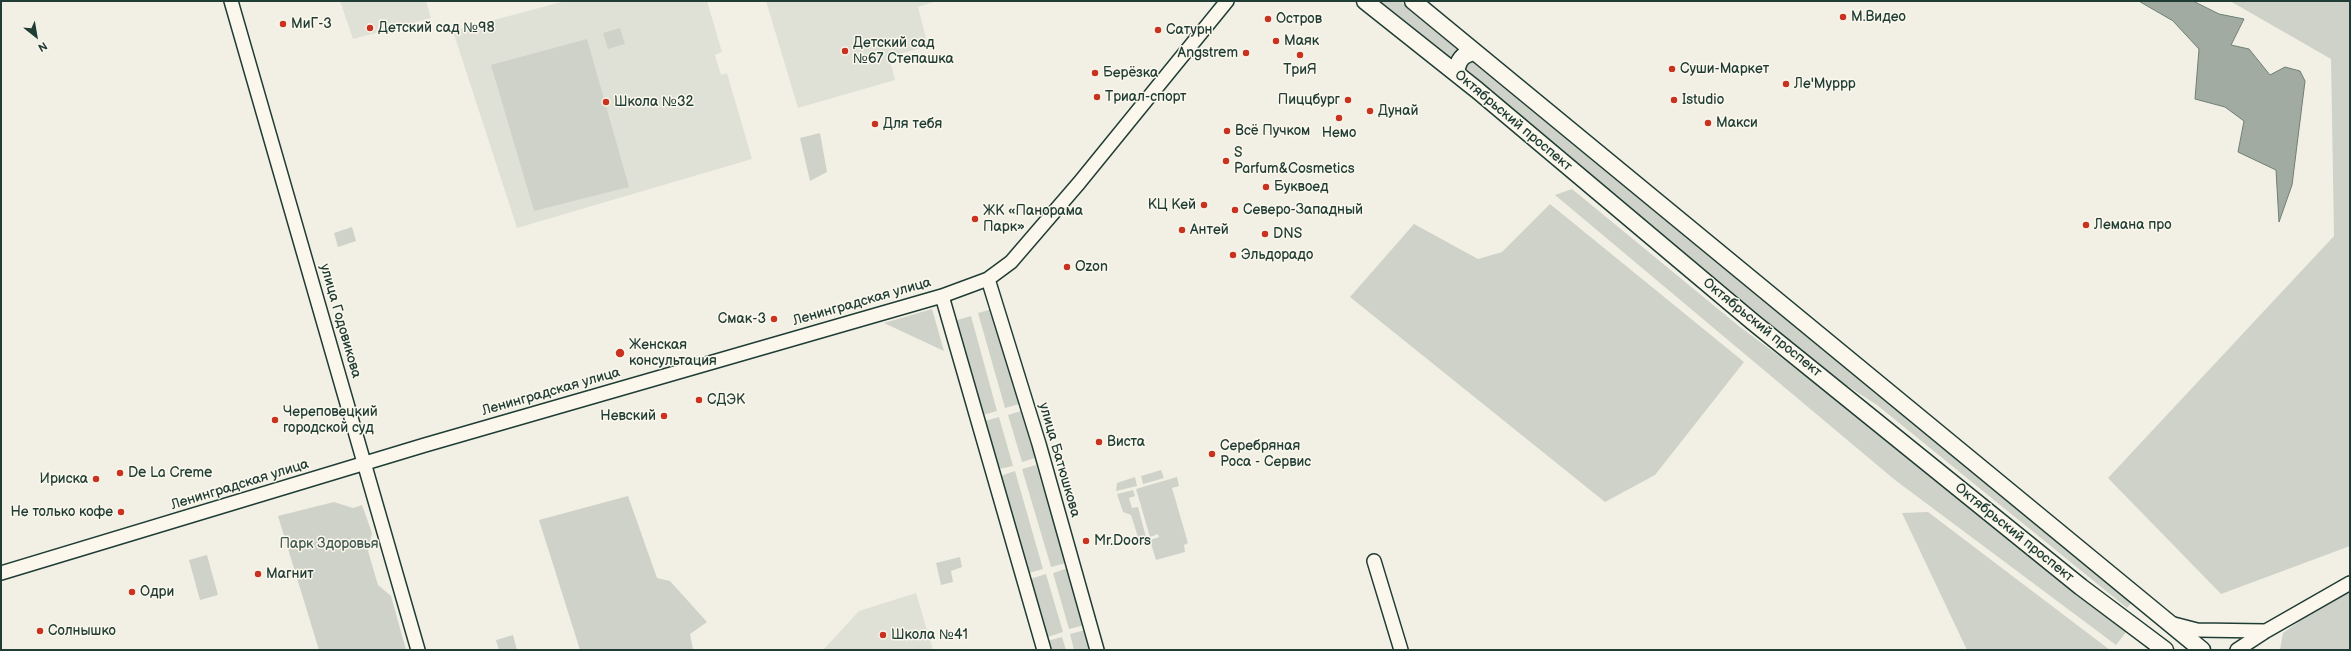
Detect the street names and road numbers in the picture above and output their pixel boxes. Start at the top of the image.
street label: Октябрьский проспект [1451,67,1575,175]
street label: улица Годовикова [316,262,364,380]
street label: Ленинградская улица [791,274,933,330]
street label: Октябрьский проспект [1699,275,1825,381]
street label: Ленинградская улица [480,364,622,420]
street label: улица Батюшкова [1035,401,1083,519]
street label: Ленинградская улица [169,456,311,514]
street label: Октябрьский проспект [1951,480,2077,586]

